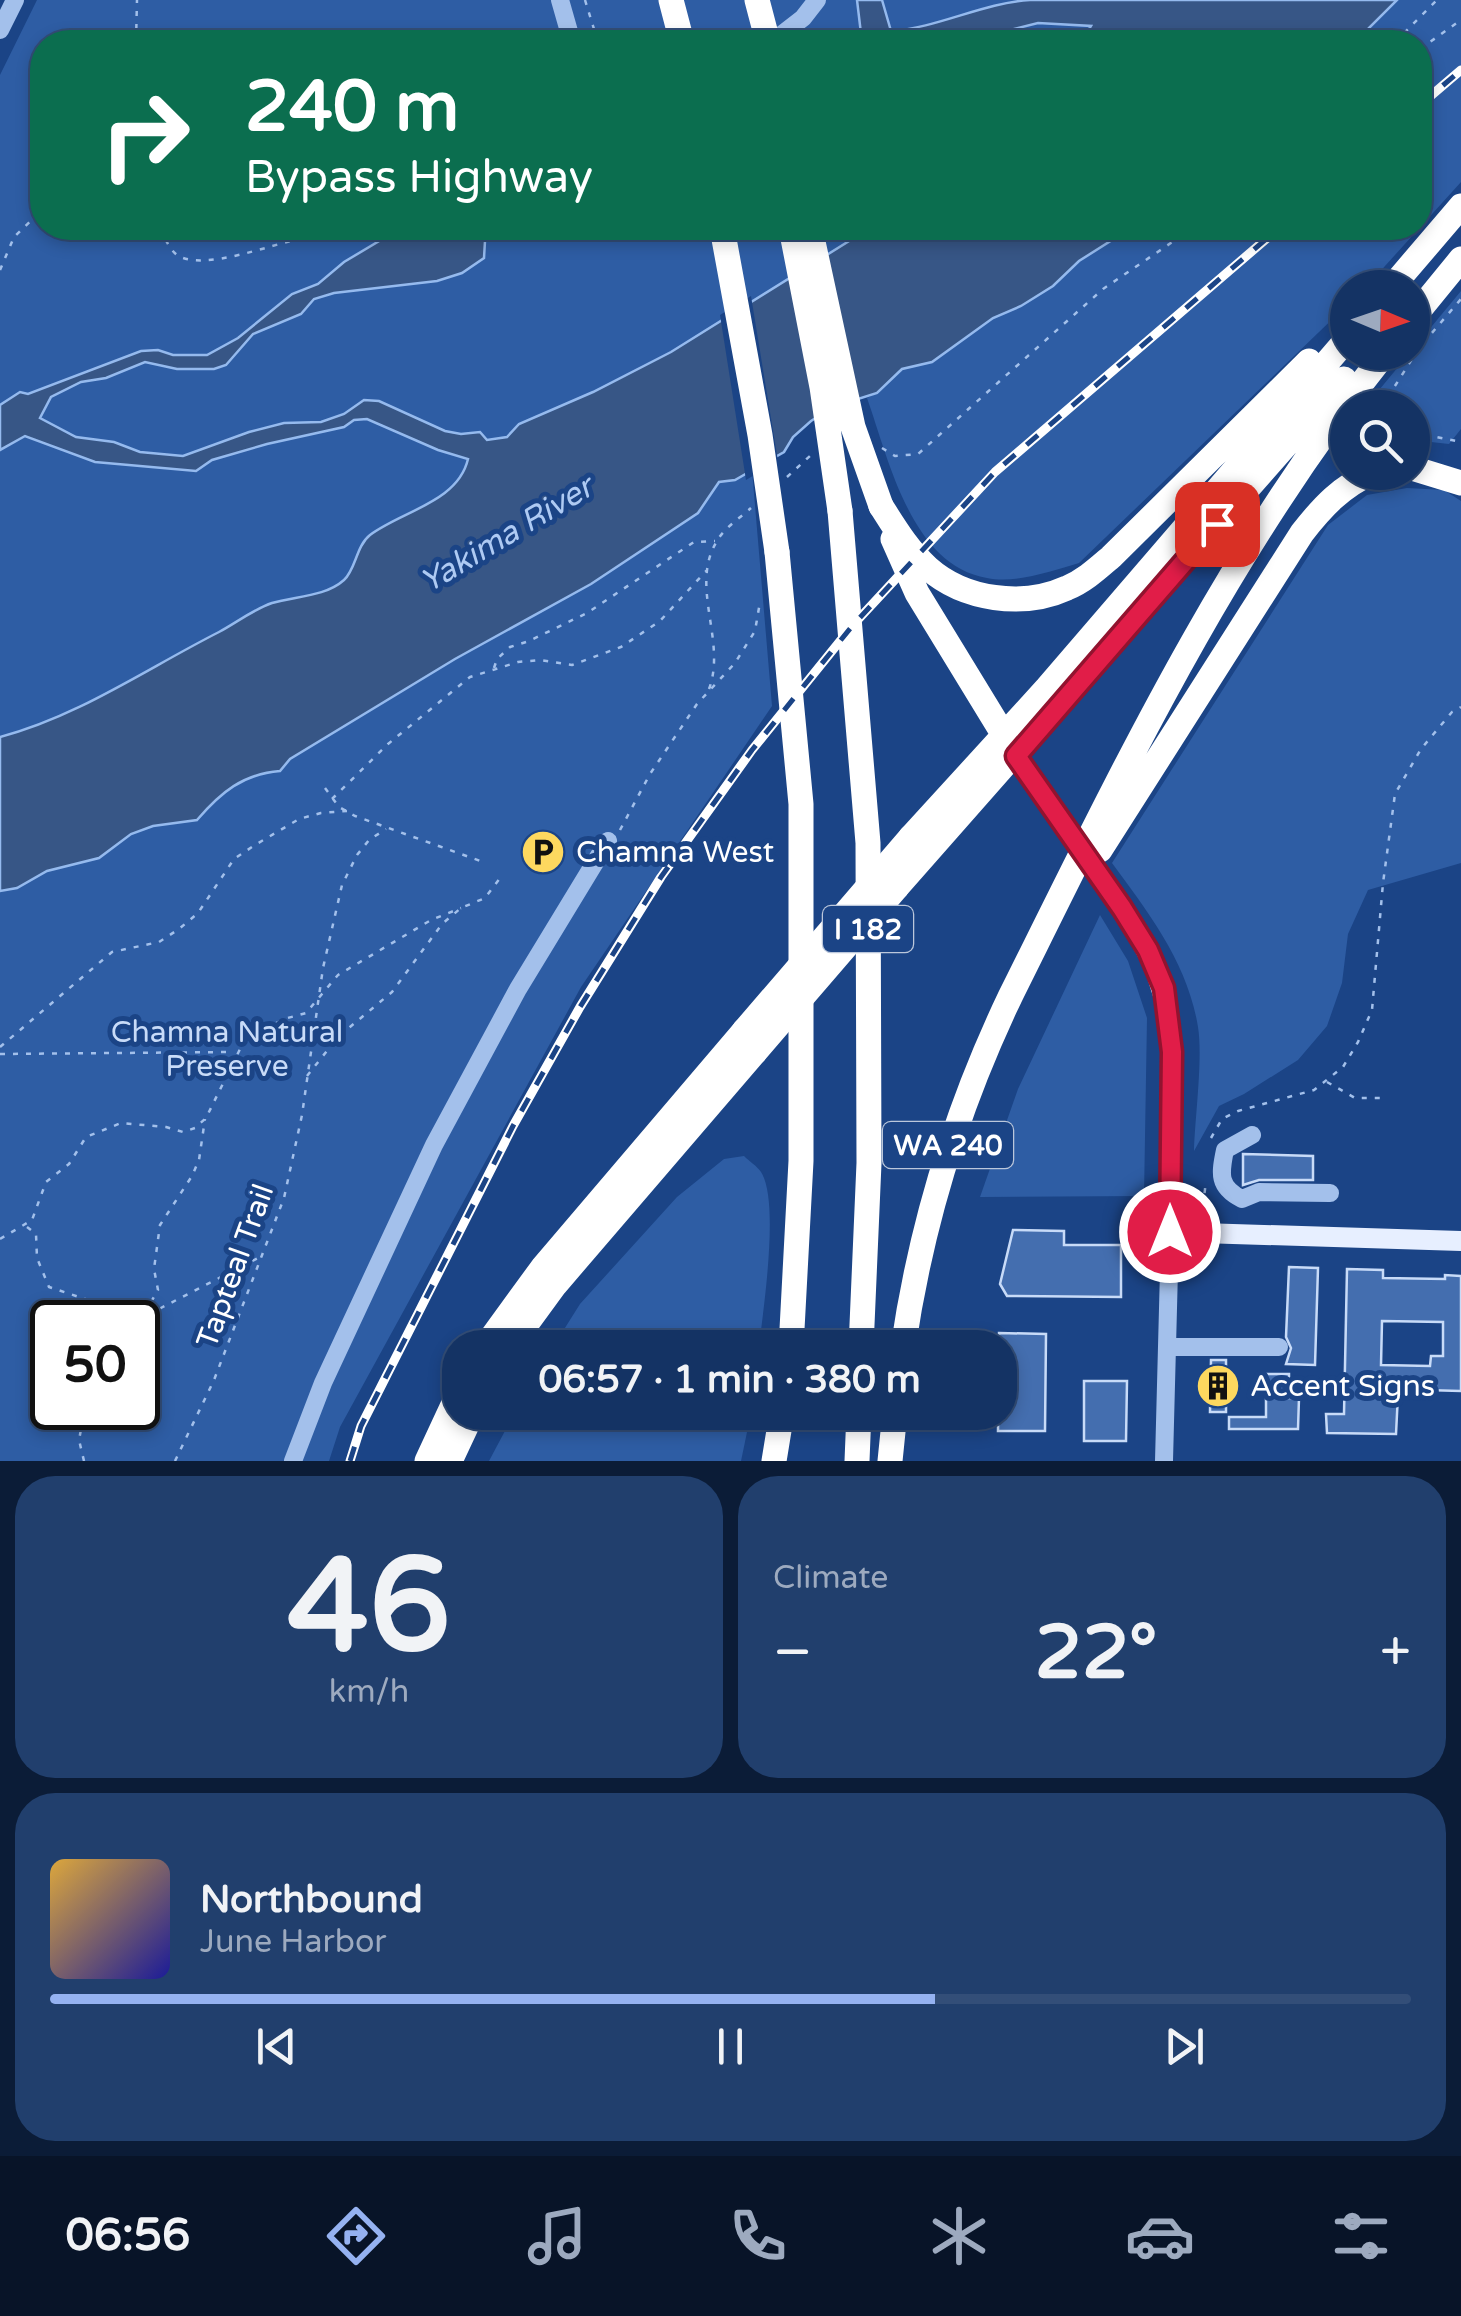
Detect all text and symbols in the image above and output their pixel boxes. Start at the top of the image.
text: 240 m [245,66,459,150]
icon: right [80,70,210,200]
text: Bypass Highway [245,151,593,205]
north arrow [1330,270,1430,370]
map controls [1330,270,1430,490]
button: search [1330,390,1430,490]
water label: Yakima River [413,466,603,601]
pin [1175,482,1260,567]
icon: arrive [1190,497,1245,552]
parking icon: Chamna West [520,829,566,875]
place label: Chamna West [576,834,774,871]
road number: I 182 [823,906,913,952]
park label: Chamna Natural Preserve [111,1014,343,1085]
road number: WA 240 [883,1122,1013,1168]
street label: Tapteal Trail [189,1179,282,1353]
position arrow [1118,1180,1222,1284]
speed limit sign: 50 [30,1300,160,1430]
text: 06:57 · 1 min · 380 m [538,1357,921,1403]
building icon: Accent Signs [1195,1363,1241,1409]
place label: Accent Signs [1250,1368,1435,1405]
text: 46 [287,1530,451,1686]
text: Climate [773,1559,888,1597]
text: 22° [1035,1608,1157,1698]
text: − [773,1620,812,1686]
text: + [1380,1620,1411,1686]
text: km/h [329,1673,409,1711]
text: Northbound [200,1877,423,1923]
text: June Harbor [200,1923,387,1961]
icon: previous [249,2019,304,2074]
icon: pause [703,2019,758,2074]
icon: next [1157,2019,1212,2074]
icon: directions [321,2201,391,2271]
icon: music [522,2201,592,2271]
icon: phone [723,2201,793,2271]
icon: climate [924,2201,994,2271]
icon: car [1125,2201,1195,2271]
icon: filters [1326,2201,1396,2271]
text: 06:56 [65,2209,190,2263]

